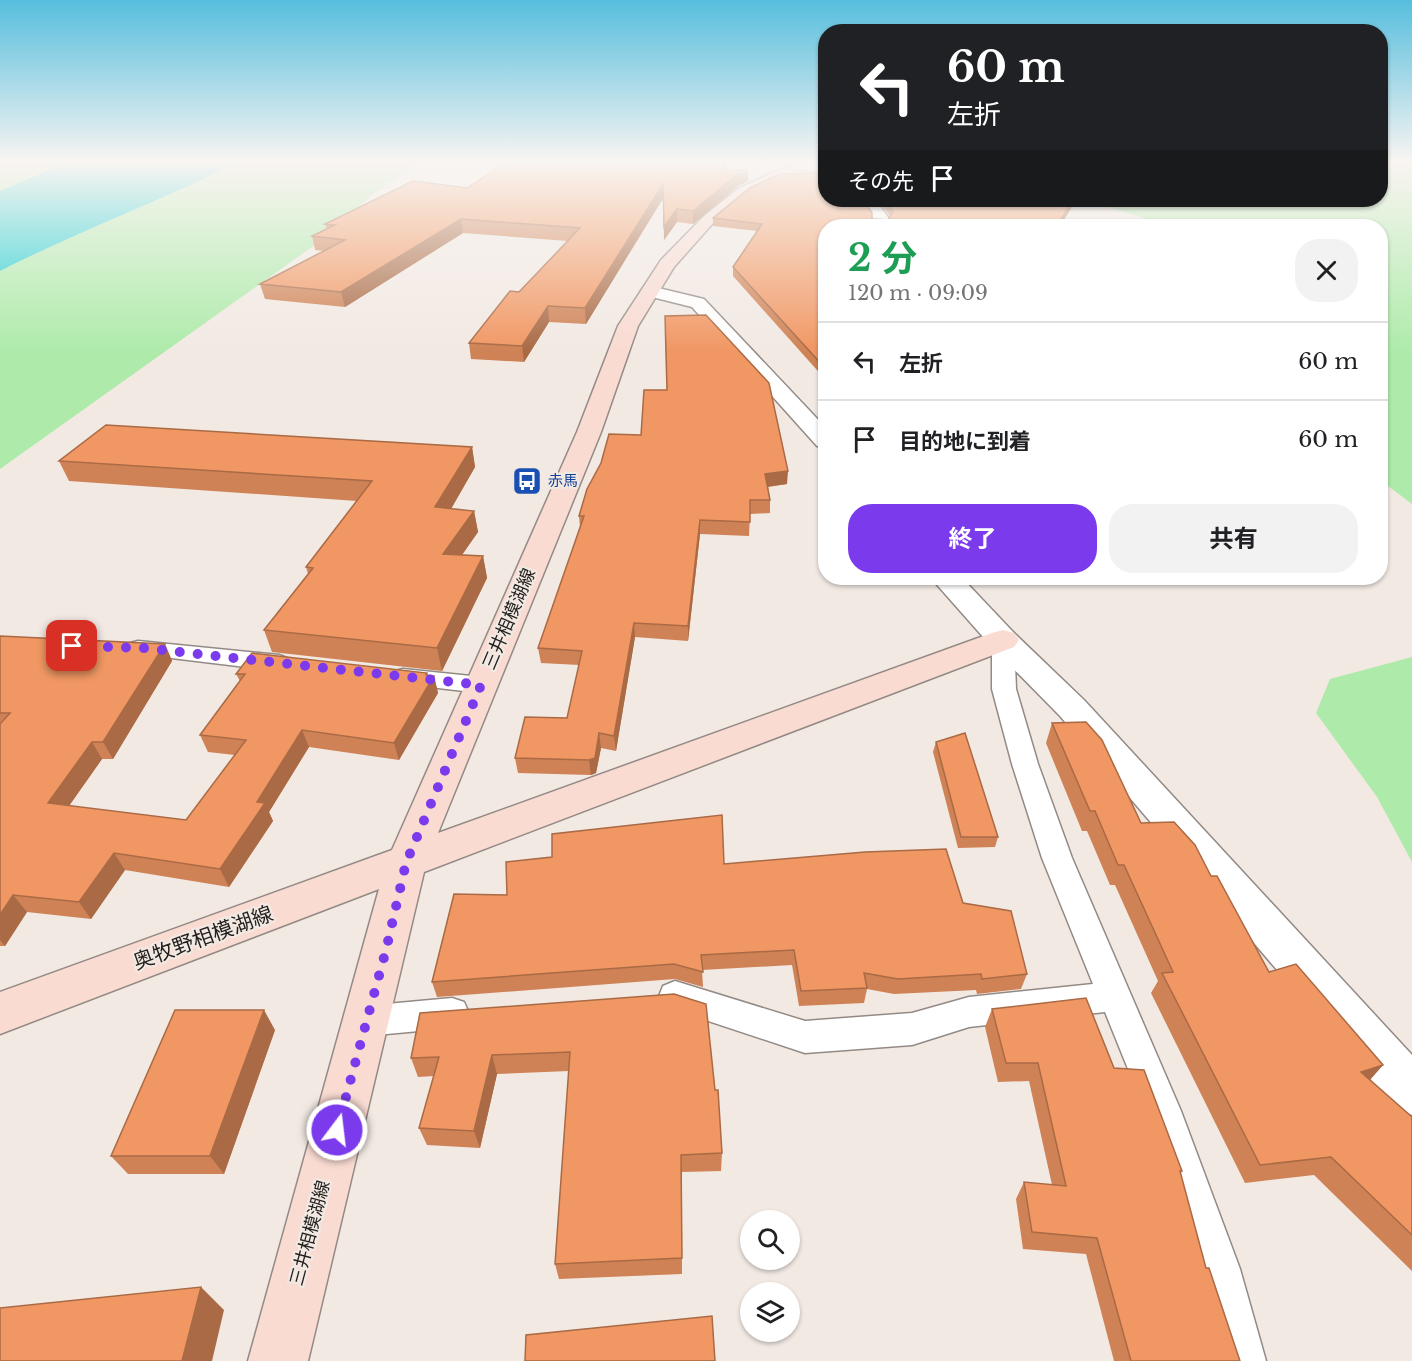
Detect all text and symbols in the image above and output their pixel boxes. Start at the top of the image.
text: 60 m [947,41,1065,93]
icon: left [848,48,926,126]
text: 左折 [947,98,1001,131]
icon: arrive [926,162,959,195]
text: その先 [848,168,914,195]
text: 2 分 [848,236,917,281]
button: close [1295,239,1358,302]
text: 120 m · 09:09 [848,281,988,305]
icon: left [848,345,881,378]
text: 60 m [1298,348,1358,375]
text: 左折 [899,350,943,377]
icon: arrive [848,423,881,456]
text: 60 m [1298,426,1358,453]
text: 目的地に到着 [899,428,1031,455]
bus stop icon: 赤馬 [511,465,543,497]
place label: 赤馬 [548,471,578,490]
button: 終了 [848,504,1097,573]
button: 共有 [1109,504,1358,573]
street label: 三井相模湖線 [478,565,540,673]
pin [46,620,97,671]
icon: arrive [55,629,88,662]
street label: 奥牧野相模湖線 [129,901,277,975]
position arrow [305,1098,369,1162]
street label: 三井相模湖線 [285,1178,335,1288]
map controls [740,1210,800,1342]
button: search [740,1210,800,1270]
button: layers [740,1282,800,1342]

